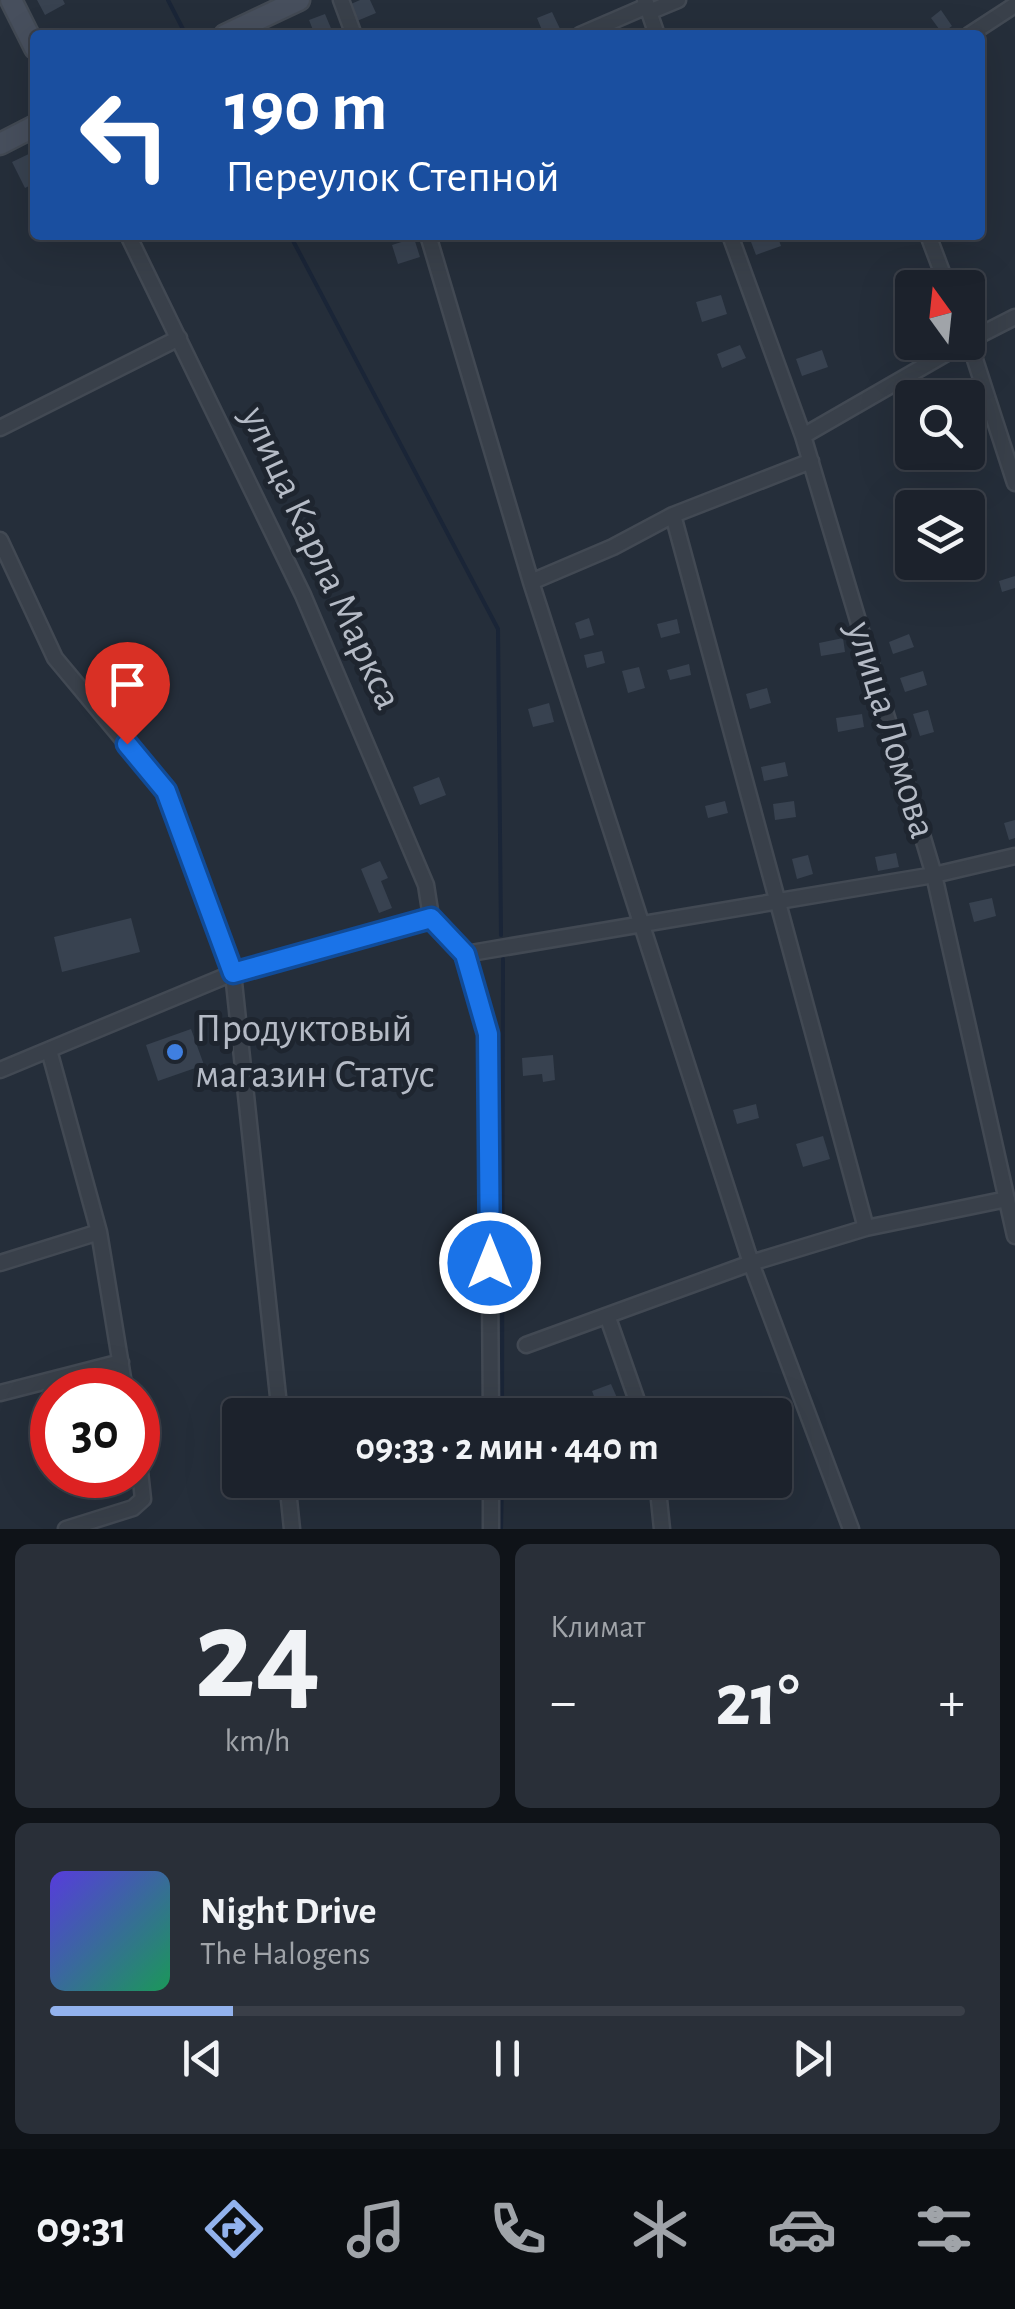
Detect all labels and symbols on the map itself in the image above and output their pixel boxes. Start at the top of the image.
north arrow [895,270,985,360]
street label: улица Карла Маркса [233,400,409,715]
street label: улица Ломова [839,616,943,843]
pin [85,642,170,745]
place label: Продуктовый магазин Статус [195,1009,435,1095]
marker: Продуктовый магазин Статус [164,1041,186,1063]
position arrow [438,1211,542,1315]
speed limit sign: 30 [30,1368,160,1498]

